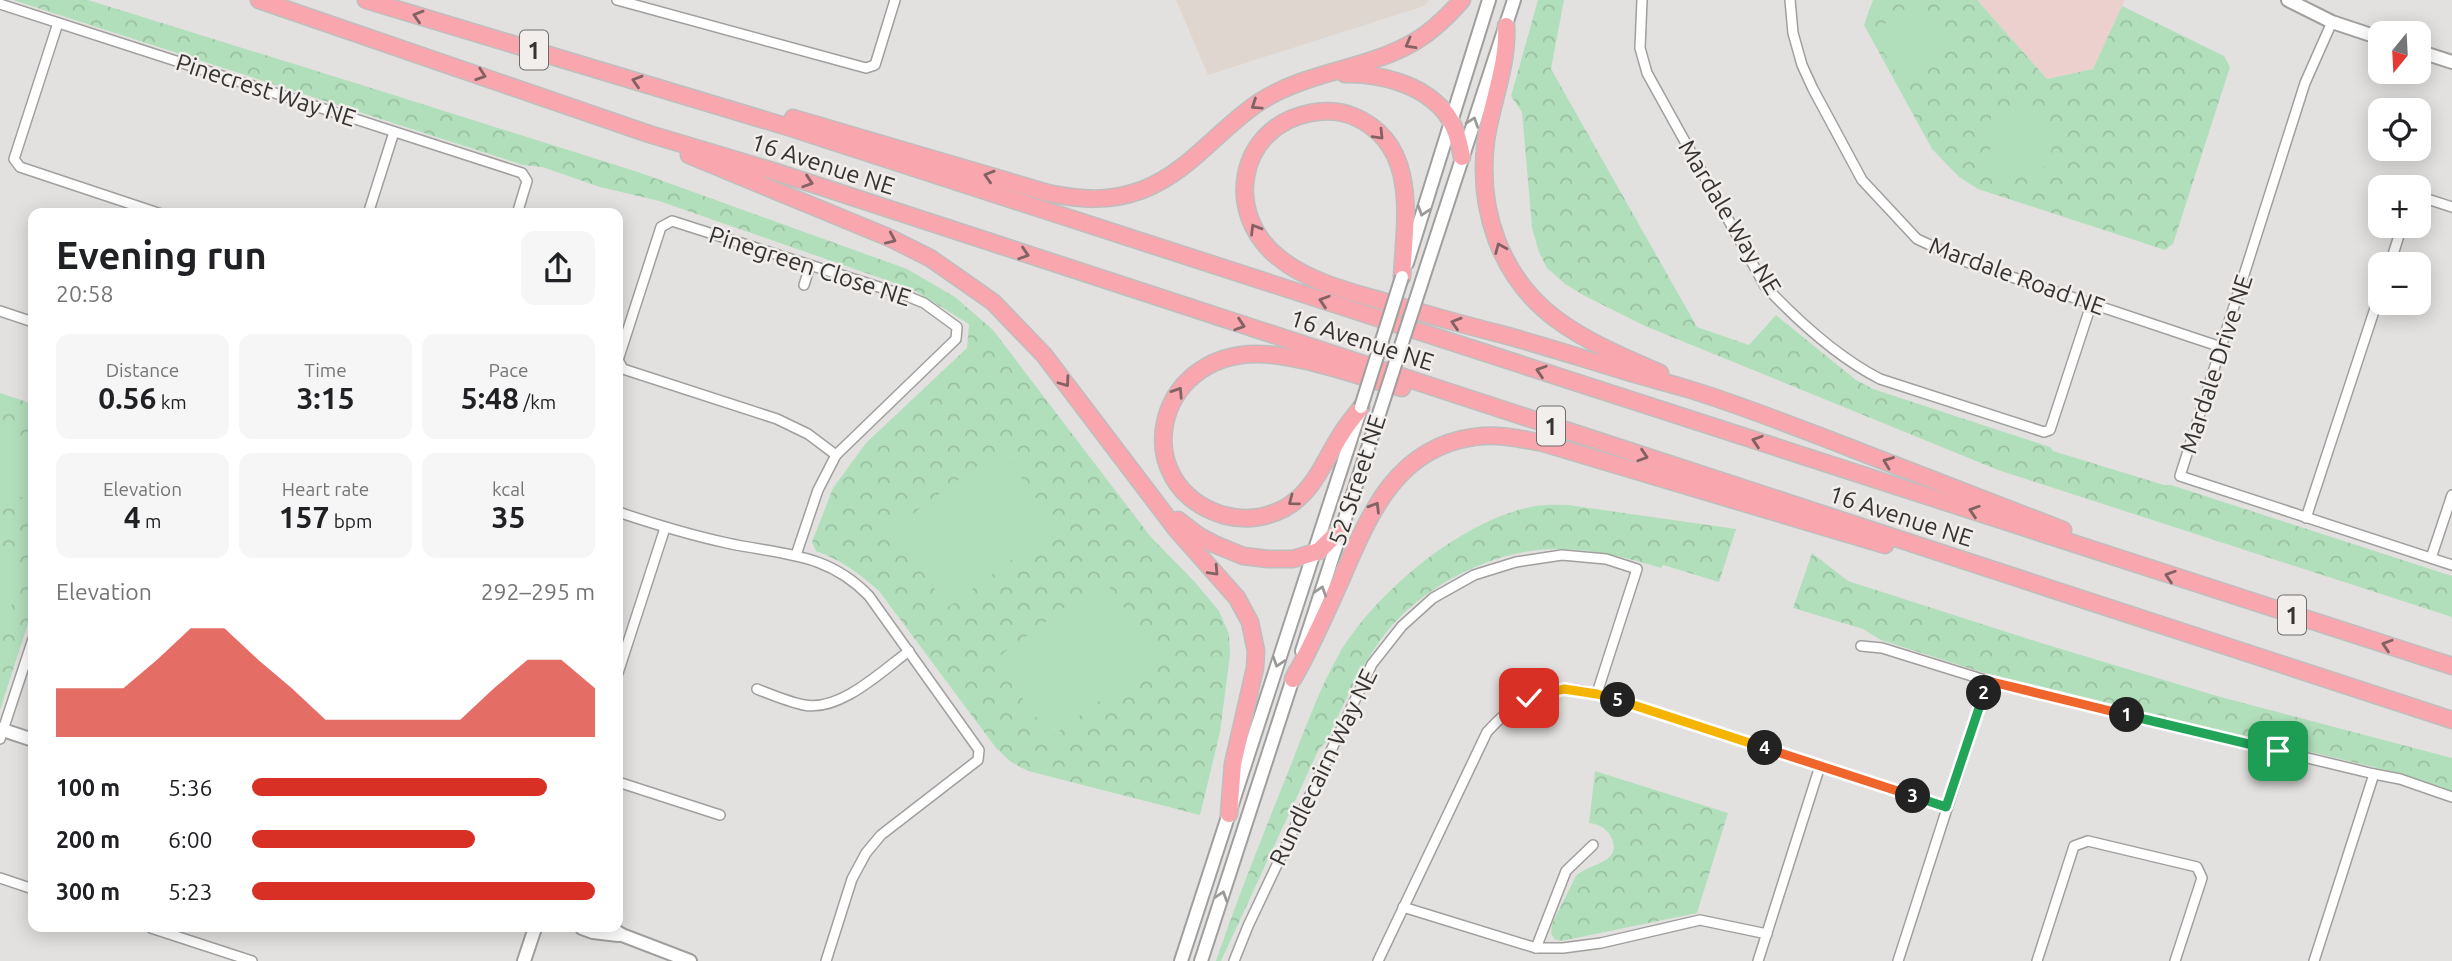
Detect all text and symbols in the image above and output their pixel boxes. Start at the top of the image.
one-way arrow [413,9,425,24]
north arrow [2368,21,2431,84]
map controls [2368,21,2431,315]
road number: 1 [520,31,548,70]
one-way arrow [1405,36,1417,49]
street label: Pinecrest Way NE [173,48,359,132]
one-way arrow [475,67,487,81]
one-way arrow [631,74,643,89]
one-way arrow [1251,96,1264,109]
button: locate [2368,98,2431,161]
one-way arrow [1465,117,1479,129]
one-way arrow [1371,127,1384,140]
street label: 16 Avenue NE [748,128,898,200]
street label: Mardale Way NE [1673,135,1787,299]
one-way arrow [983,169,995,184]
one-way arrow [802,174,814,189]
button: + [2368,175,2431,238]
one-way arrow [1417,205,1432,217]
street label: Pinegreen Close NE [706,221,914,311]
one-way arrow [1250,223,1263,236]
button: share [521,231,595,305]
one-way arrow [884,231,897,245]
street label: Mardale Road NE [1925,232,2109,320]
text: Evening run [56,234,267,276]
one-way arrow [1494,242,1508,255]
one-way arrow [1018,246,1030,260]
button: − [2368,252,2431,315]
street label: Mardale Drive NE [2174,271,2258,457]
text: 20:58 [56,281,114,306]
one-way arrow [1318,295,1330,310]
street label: 16 Avenue NE [1287,304,1437,376]
one-way arrow [1234,316,1246,331]
one-way arrow [1450,317,1462,332]
text: Distance [106,359,179,381]
text: Time [304,359,347,381]
text: Pace [488,359,529,381]
one-way arrow [1535,365,1547,379]
one-way arrow [1056,374,1069,387]
text: 0.56 [98,381,156,415]
text: 3:15 [296,381,355,415]
text: 5:48 [461,381,519,415]
one-way arrow [1170,387,1183,400]
text: km [156,391,187,413]
text: /km [519,391,556,413]
road number: 1 [1537,406,1565,446]
street label: 52 Street NE [1323,411,1391,549]
one-way arrow [1751,434,1763,449]
one-way arrow [1636,448,1649,462]
one-way arrow [1882,457,1894,471]
text: Elevation [103,478,182,500]
text: Heart rate [282,478,369,500]
text: kcal [492,478,525,500]
street label: 16 Avenue NE [1826,480,1976,552]
one-way arrow [1288,493,1301,506]
text: 4 [124,500,141,534]
text: 157 [279,500,329,534]
text: 35 [492,500,525,534]
one-way arrow [1366,502,1379,515]
one-way arrow [1968,505,1980,519]
text: m [141,510,161,532]
text: bpm [329,510,372,532]
one-way arrow [1206,563,1218,576]
one-way arrow [2165,569,2177,584]
text: Elevation [56,579,152,604]
text: 292–295 m [481,579,595,604]
one-way arrow [1313,585,1327,597]
road number: 1 [2278,596,2306,635]
one-way arrow [2381,639,2394,653]
one-way arrow [1272,656,1286,668]
street label: Rundlecairn Way NE [1264,664,1382,870]
pin [1499,668,1559,728]
pin: 2 [1966,676,2002,710]
icon: check [1510,679,1548,717]
text: 2 [1978,681,1989,703]
pin: 5 [1600,682,1636,718]
text: 5 [1612,688,1623,710]
pin: 1 [2110,698,2144,732]
text: 1 [2121,703,2132,725]
pin [2248,721,2308,781]
pin: 4 [1748,730,1782,766]
icon: arrive [2259,732,2297,770]
text: 4 [1759,736,1770,758]
text: 100 m [56,775,120,800]
text: 5:36 [168,775,213,800]
pin: 3 [1896,778,1930,814]
text: 3 [1907,784,1918,806]
text: 200 m [56,827,120,852]
text: 6:00 [168,827,213,852]
text: 300 m [56,879,120,904]
text: 5:23 [168,879,213,904]
one-way arrow [1214,891,1228,903]

